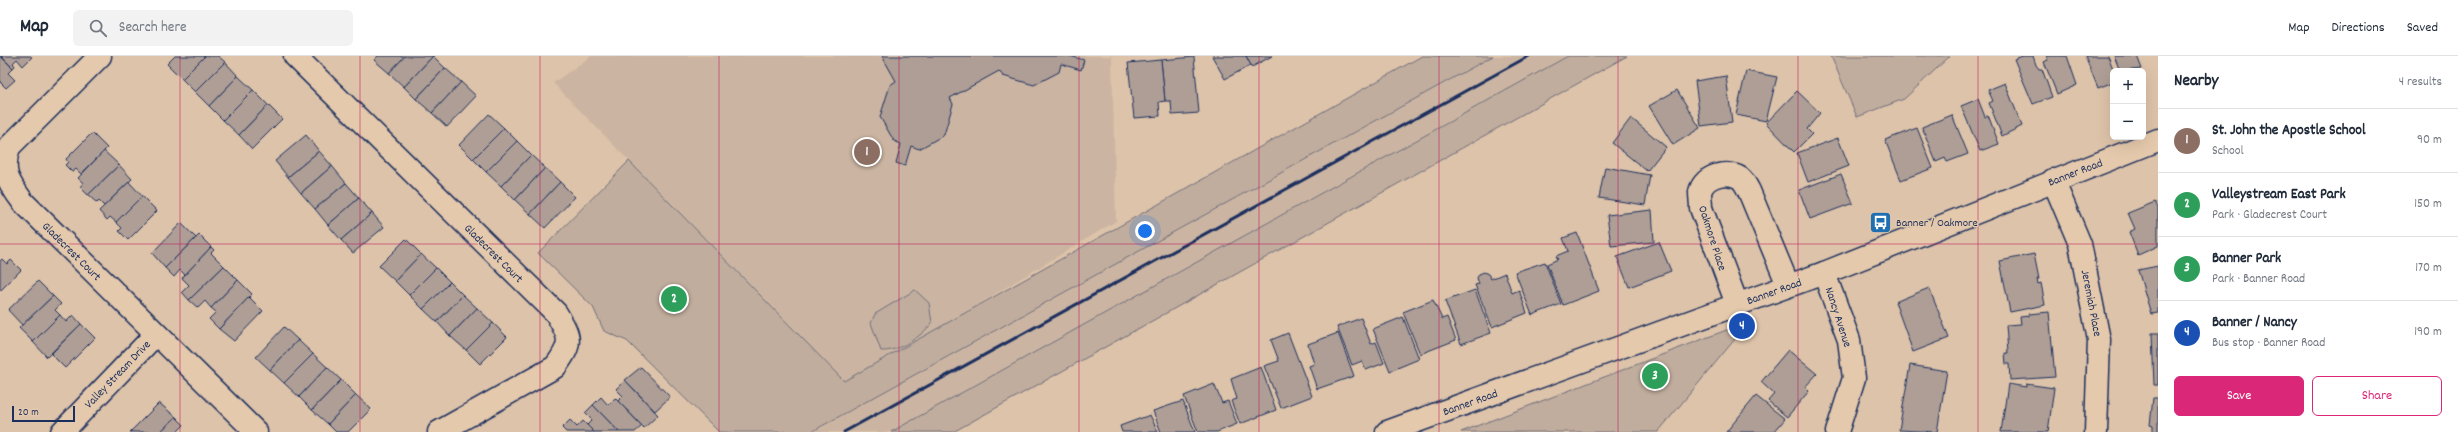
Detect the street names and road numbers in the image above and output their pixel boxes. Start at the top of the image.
street label: Banner Road [2046,155,2105,192]
street label: Oakmore Place [1693,204,1730,273]
street label: Gladecrest Court [38,219,105,286]
street label: Gladecrest Court [460,221,527,288]
street label: Jeremiah Place [2076,268,2105,338]
street label: Banner Road [1745,275,1804,310]
street label: Nancy Avenue [1820,285,1855,350]
street label: Valley Stream Drive [81,337,155,413]
street label: Banner Road [1441,386,1500,421]

